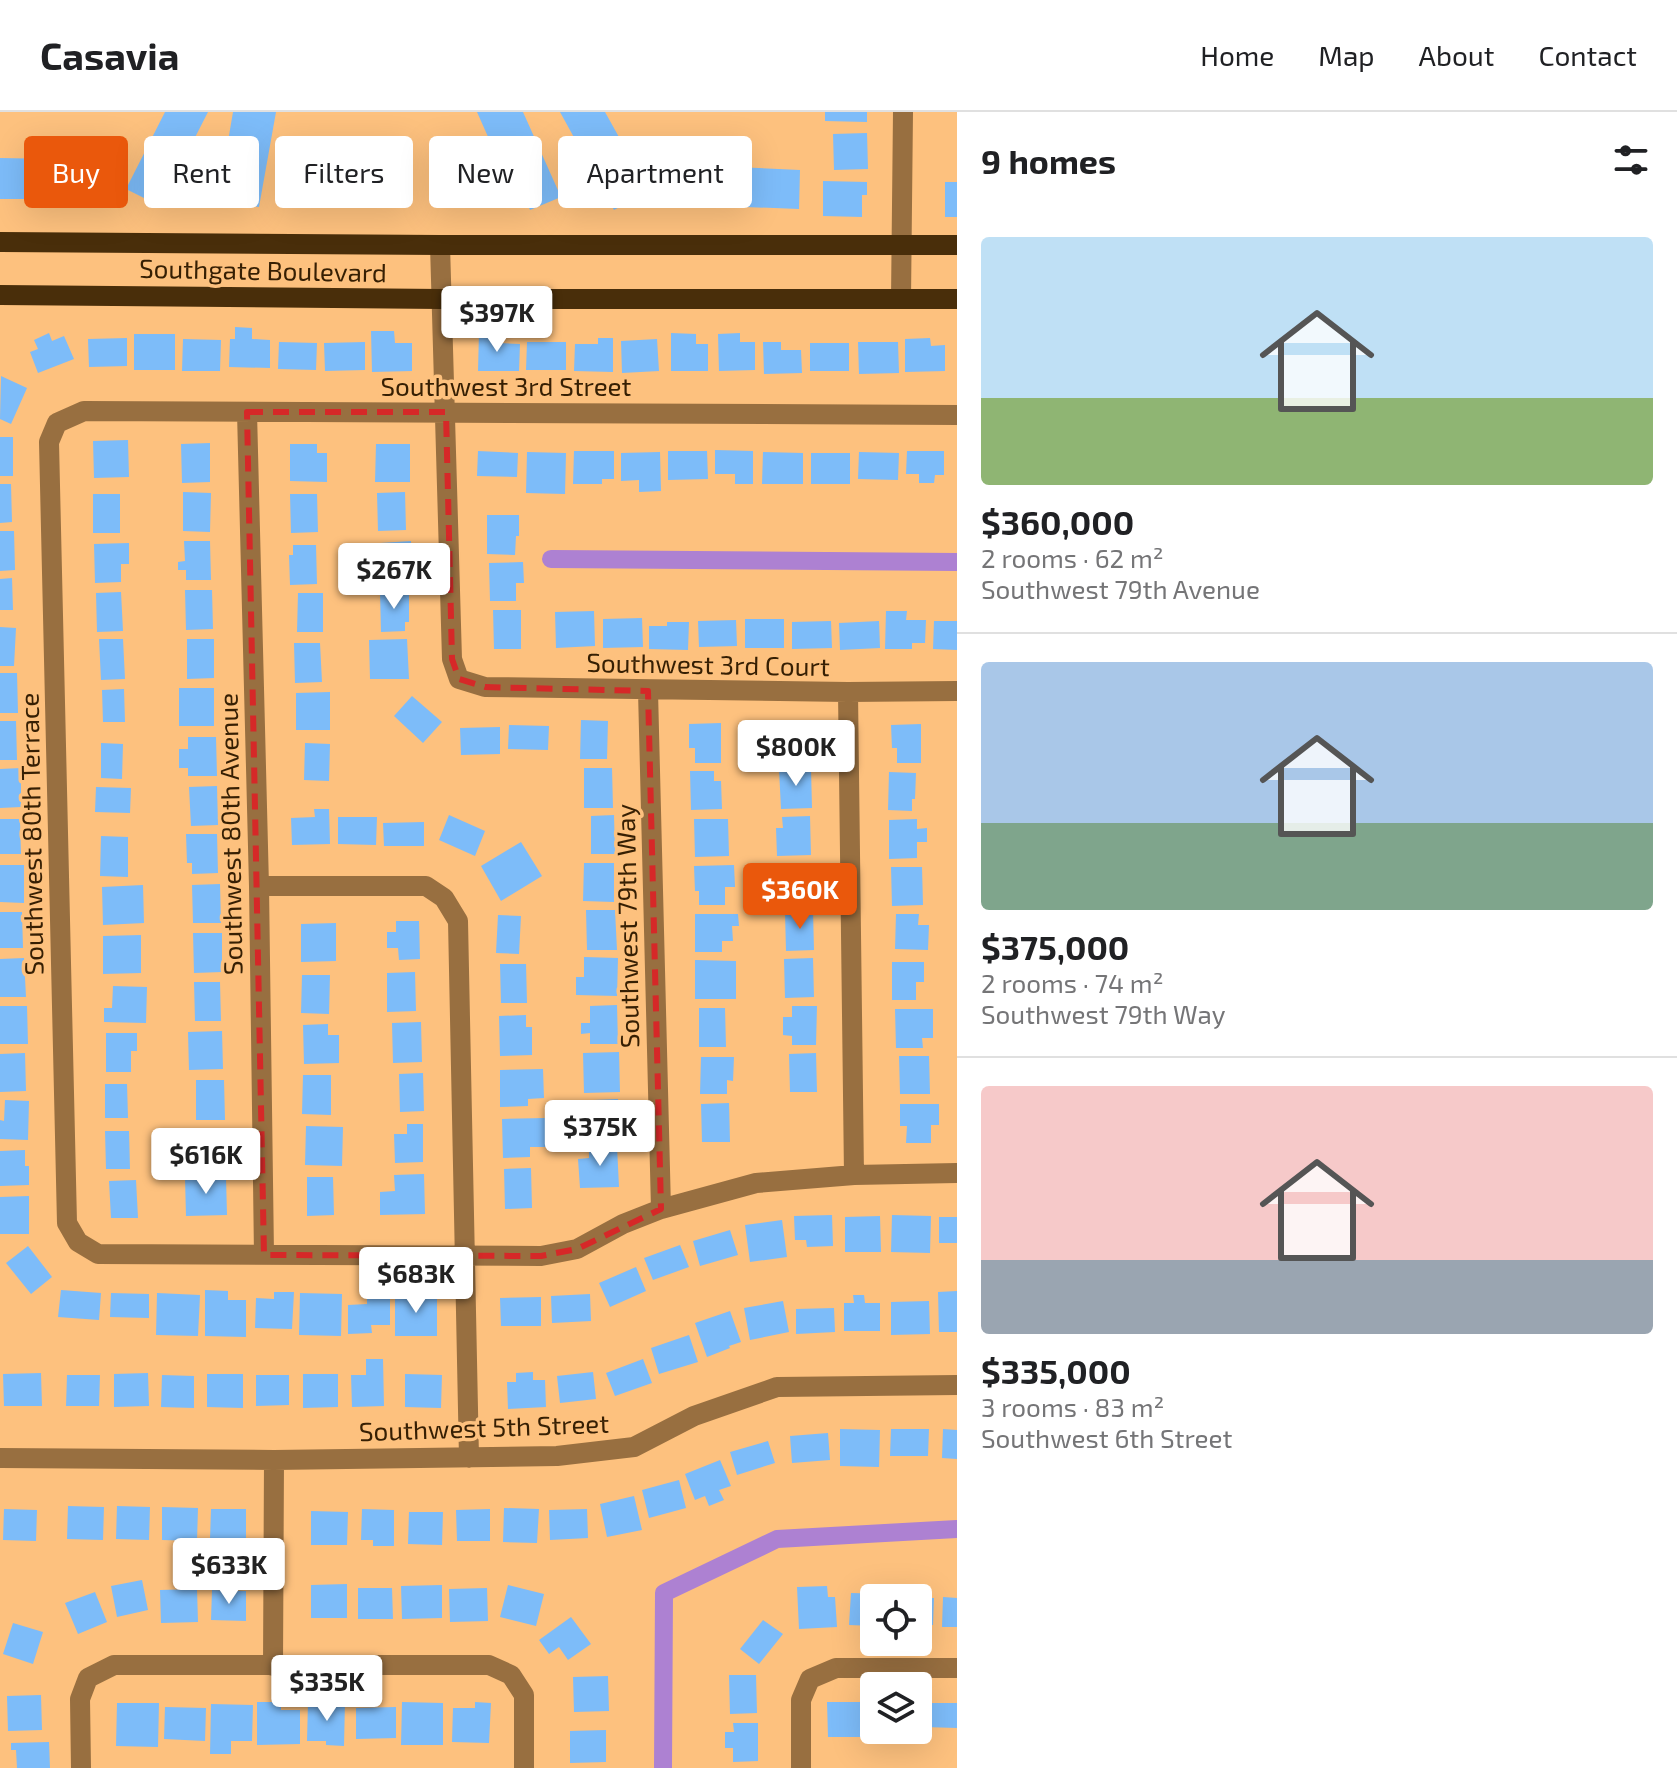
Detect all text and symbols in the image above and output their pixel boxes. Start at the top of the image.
text: Casavia [40,32,179,78]
text: Home [1200,38,1274,72]
text: Map [1318,38,1375,72]
text: About [1419,38,1494,72]
text: Contact [1538,38,1637,72]
chip: Buy [24,136,128,208]
chip: Rent [144,136,259,208]
chip: Filters [275,136,413,208]
chip: New [429,136,542,208]
chip: Apartment [558,136,752,208]
icon: filters [1609,138,1653,182]
text: 9 homes [981,140,1116,181]
street label: Southgate Boulevard [139,252,387,287]
pin: $397K [441,286,553,354]
icon: home [1245,289,1389,433]
text: $397K [459,296,535,327]
street label: Southwest 3rd Street [381,370,632,401]
text: $360,000 [981,501,1134,542]
text: 2 rooms · 62 m² [981,542,1164,573]
pin: $267K [338,543,450,611]
text: $267K [356,553,432,584]
text: Southwest 79th Avenue [981,573,1260,604]
street label: Southwest 3rd Court [586,646,830,681]
street label: Southwest 80th Terrace [13,692,48,976]
street label: Southwest 80th Avenue [212,693,247,975]
icon: home [1245,714,1389,858]
pin: $800K [740,720,852,788]
text: $800K [756,730,836,761]
street label: Southwest 79th Way [609,803,644,1048]
pin: $360K [744,863,856,931]
text: $360K [761,873,839,904]
text: $375,000 [981,926,1129,967]
text: 2 rooms · 74 m² [981,967,1163,998]
text: Southwest 79th Way [981,998,1225,1029]
pin: $375K [544,1100,656,1168]
text: $375K [563,1110,637,1141]
pin: $616K [150,1128,262,1196]
text: $616K [169,1138,243,1169]
icon: home [1245,1138,1389,1282]
pin: $683K [360,1247,472,1315]
text: $683K [377,1257,455,1288]
text: $335,000 [981,1350,1131,1391]
text: 3 rooms · 83 m² [981,1391,1164,1422]
street label: Southwest 5th Street [358,1407,610,1446]
text: Southwest 6th Street [981,1422,1232,1453]
pin: $633K [173,1538,285,1606]
text: $633K [191,1548,267,1579]
map controls [860,1584,932,1744]
button: locate [860,1584,932,1656]
pin: $335K [271,1655,383,1723]
text: $335K [289,1665,365,1696]
button: layers [860,1672,932,1744]

